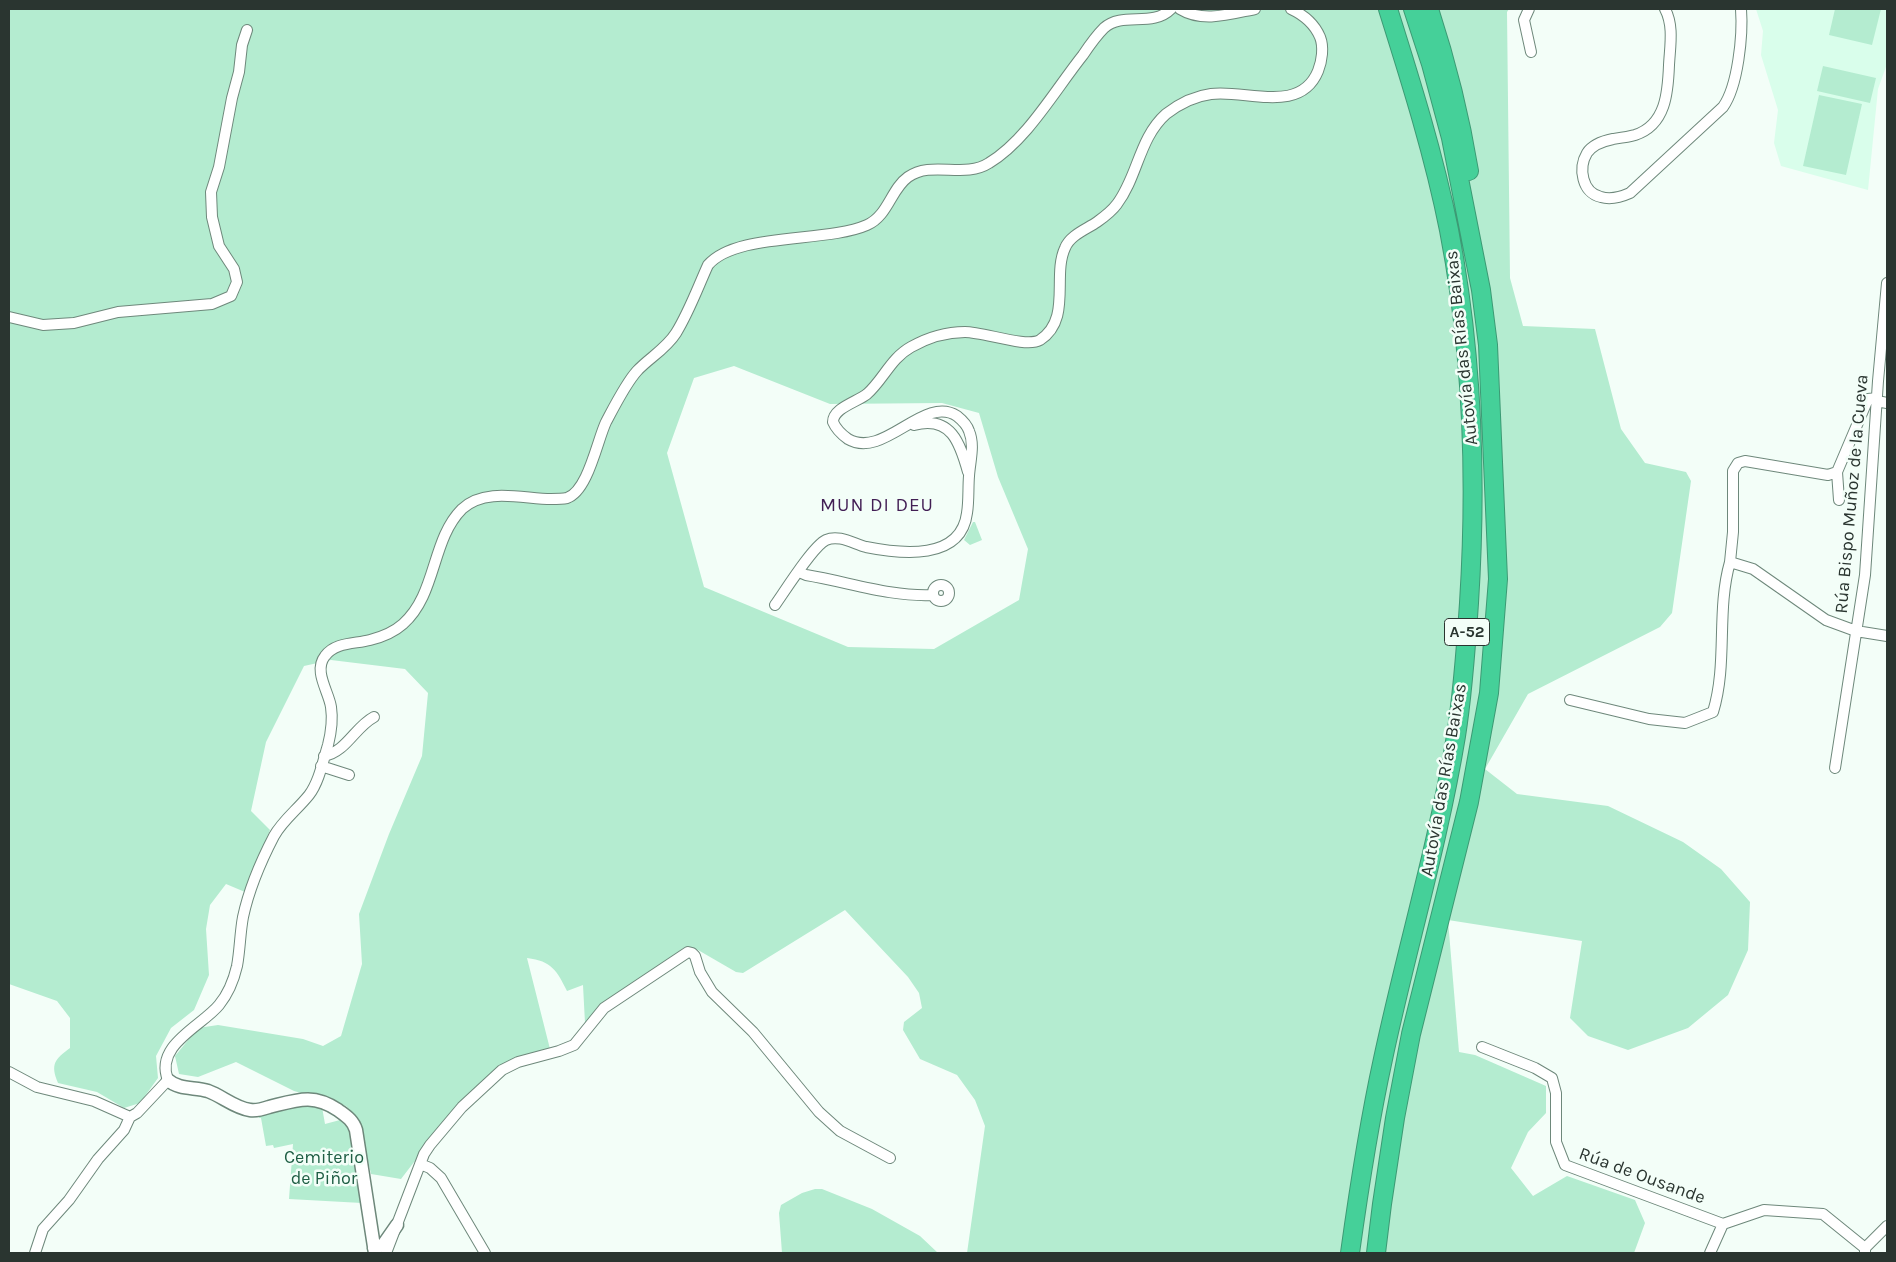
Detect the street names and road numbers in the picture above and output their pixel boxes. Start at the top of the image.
street label: Autovía das Rías Baixas [1441,250,1483,446]
street label: Rúa Bispo Muñoz de la Cueva [1831,374,1873,614]
road number: A-52 [1444,618,1490,646]
street label: Autovía das Rías Baixas [1416,682,1472,878]
street label: Rúa de Ousande [1576,1143,1708,1209]

